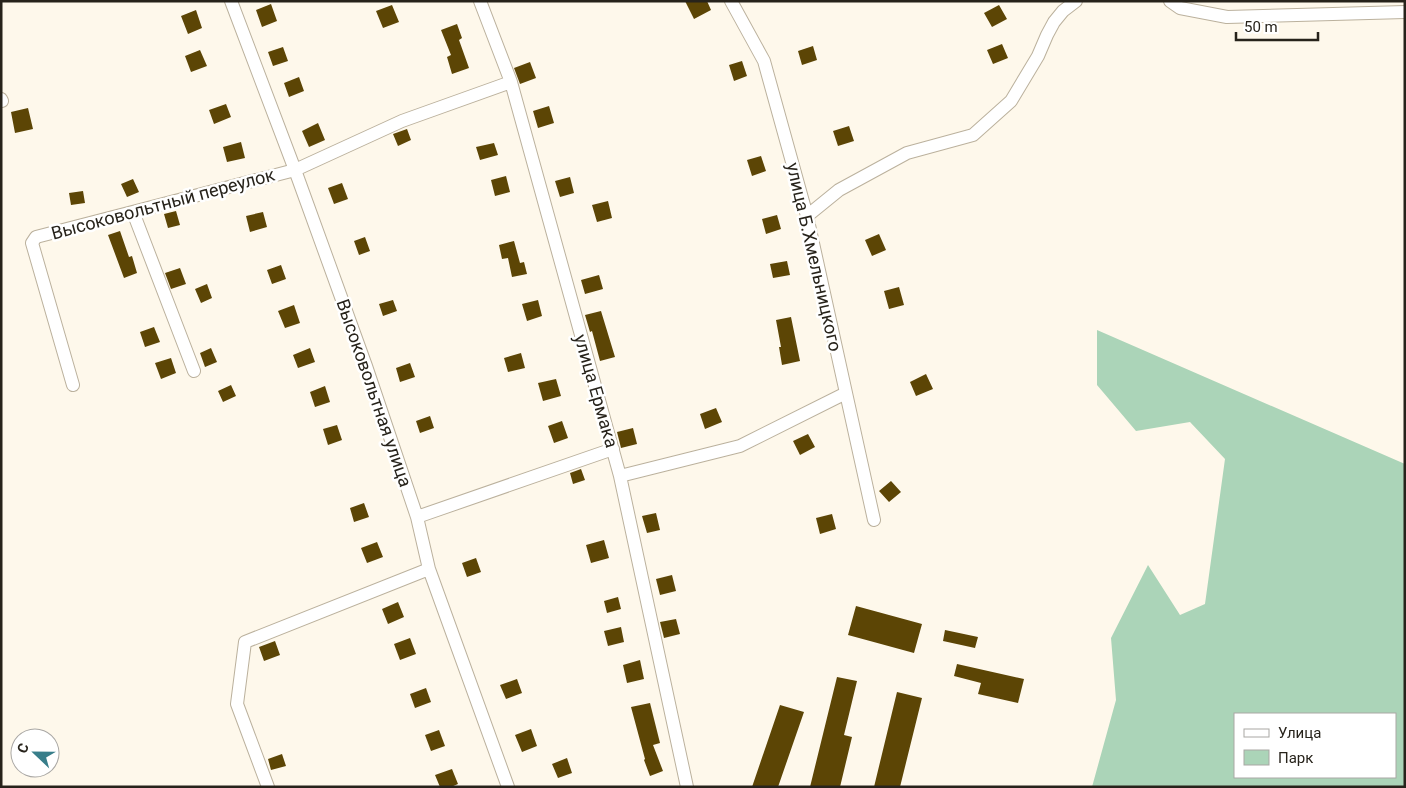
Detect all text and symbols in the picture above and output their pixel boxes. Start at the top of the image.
scale bar [1236,10,1318,42]
text: 50 m [1244,18,1278,36]
street label: улица Б.Хмельницкого [783,160,846,353]
street label: Высоковольтный переулок [49,163,277,243]
street label: Высоковольтная улица [332,296,417,490]
street label: улица Ермака [570,332,623,450]
legend [1234,713,1396,778]
text: Улица [1278,724,1321,742]
north arrow [10,728,60,778]
text: С [14,741,32,755]
text: Парк [1278,749,1313,767]

